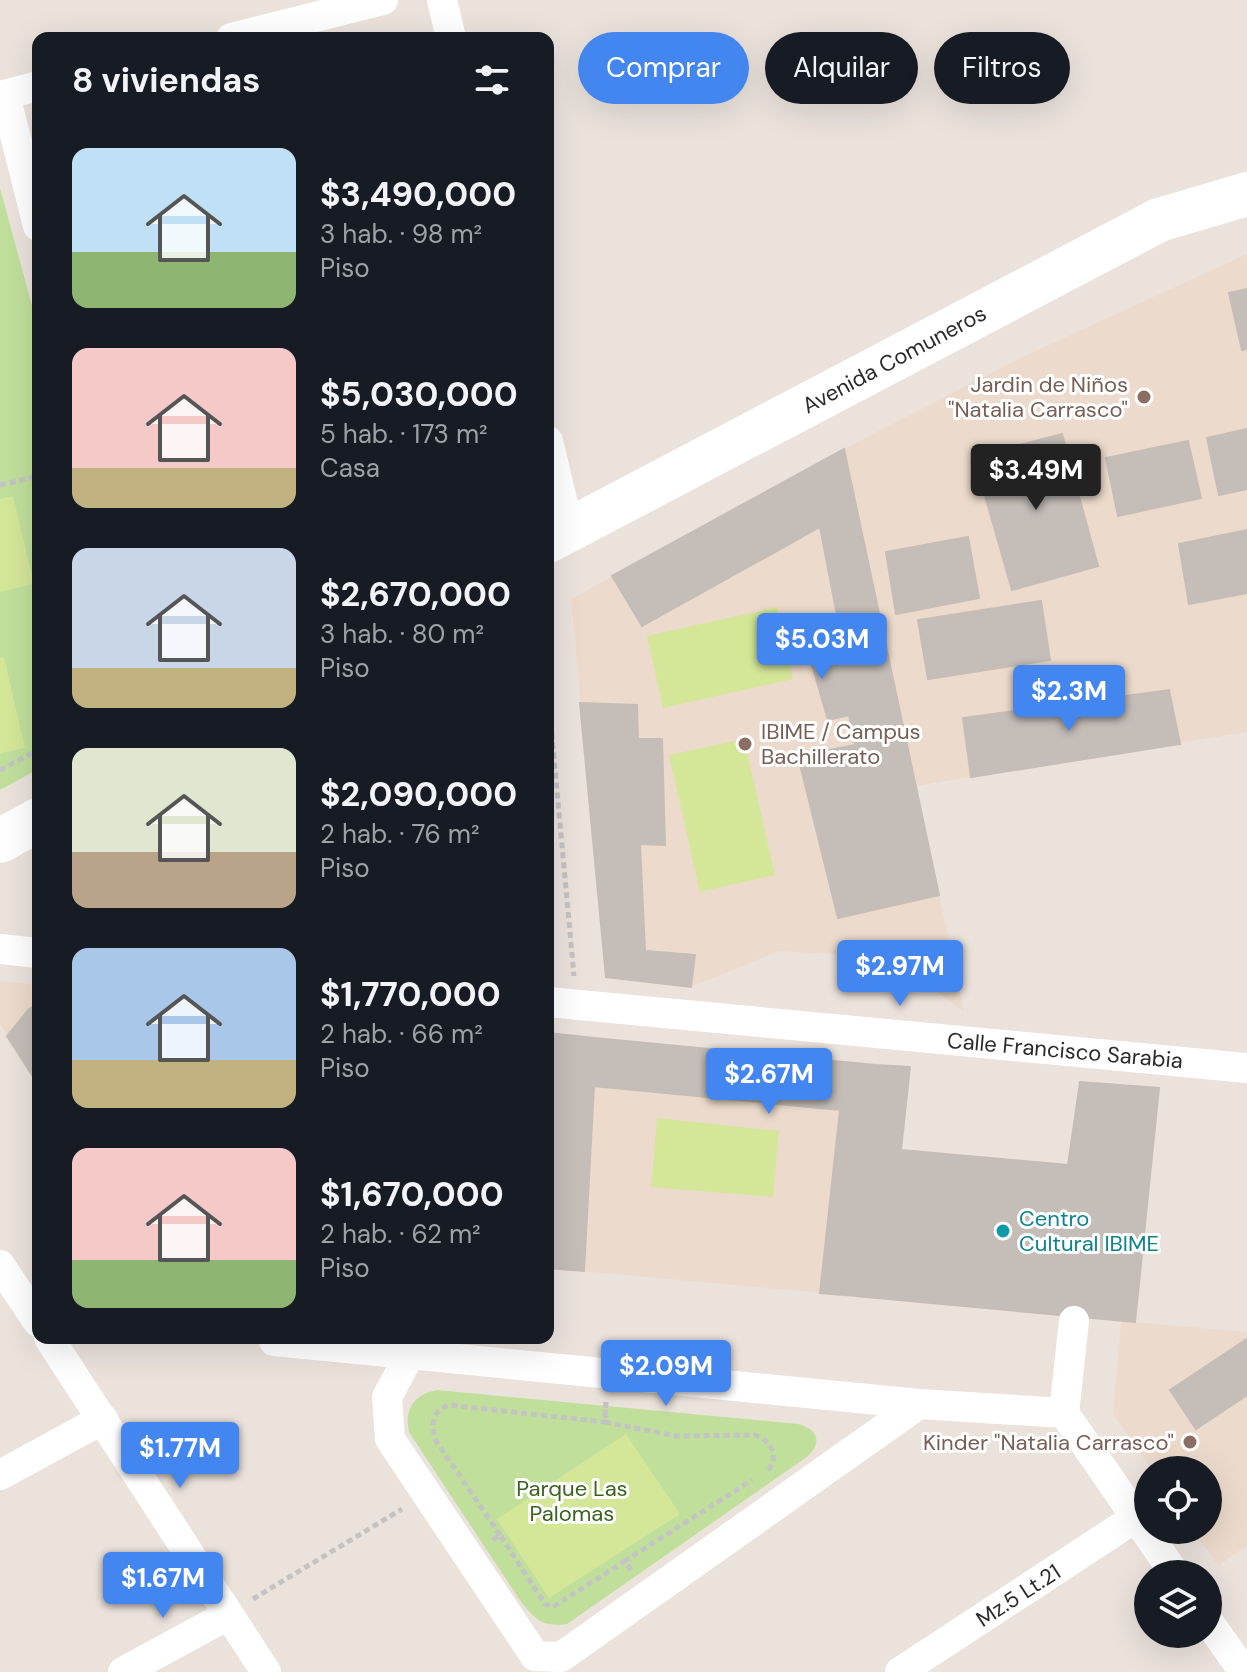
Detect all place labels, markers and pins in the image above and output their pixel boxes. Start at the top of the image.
place label: Jardin de Niños "Natalia Carrasco" [948,370,1128,424]
marker: Jardin de Niños "Natalia Carrasco" [1135,388,1153,406]
pin: $3.49M [971,444,1101,512]
pin: $5.03M [757,613,887,681]
pin: $2.3M [1013,665,1125,733]
place label: IBIME / Campus Bachillerato [761,717,921,771]
marker: IBIME / Campus Bachillerato [736,735,754,753]
pin: $2.97M [835,940,965,1008]
pin: $2.67M [704,1048,834,1116]
place label: Centro Cultural IBIME [1019,1204,1159,1258]
marker: Centro Cultural IBIME [994,1222,1012,1240]
pin: $2.09M [601,1340,731,1408]
pin: $1.77M [115,1422,245,1490]
place label: Kinder "Natalia Carrasco" [923,1428,1174,1457]
marker: Kinder "Natalia Carrasco" [1181,1433,1199,1451]
pin: $1.67M [98,1552,228,1620]

